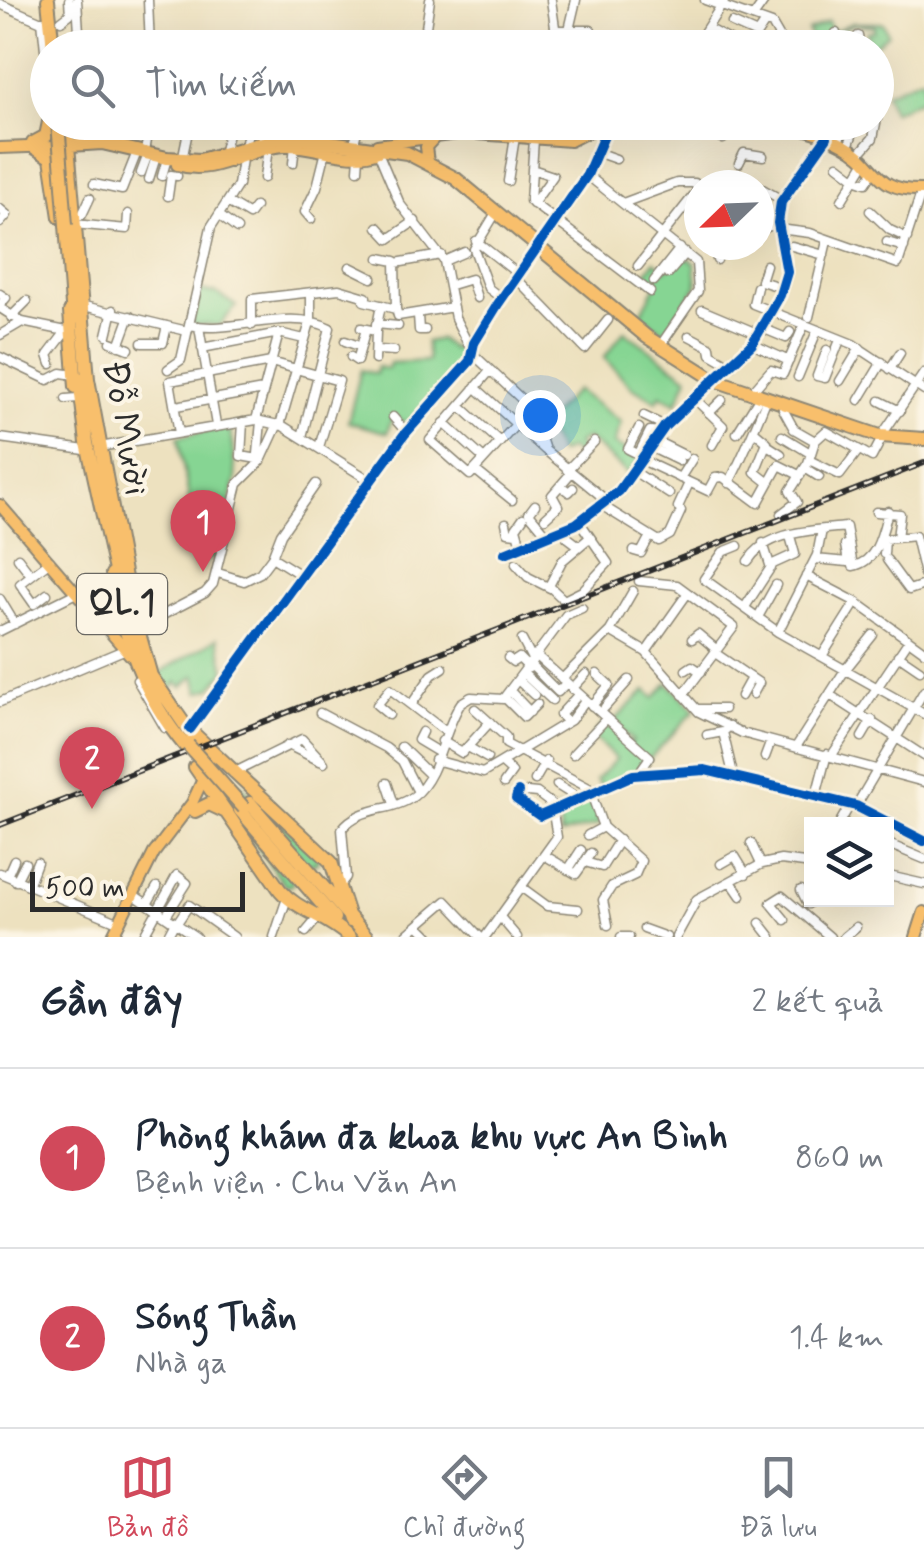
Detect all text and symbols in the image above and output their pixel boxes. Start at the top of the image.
search box [30,30,894,140]
icon: search [65,58,120,113]
text: Tìm kiếm [145,61,297,110]
north arrow [684,170,774,260]
street label: Đỗ Mười [89,357,161,499]
your location [515,390,566,441]
pin: 1 [170,490,236,572]
road number: QL.1 [77,574,167,634]
pin: 2 [59,726,124,809]
map controls [804,817,894,907]
button: layers [804,817,894,907]
scale bar [30,867,245,911]
text: 500 m [45,871,125,908]
text: Gần đây [40,975,183,1030]
text: 2 kết quả [751,981,884,1023]
text: Phòng khám đa khoa khu vực An Bình [135,1113,728,1162]
text: 1 [65,1137,80,1179]
text: 860 m [795,1137,884,1179]
text: Bệnh viện · Chu Văn An [135,1162,458,1204]
text: Sóng Thần [135,1293,297,1342]
text: 2 [65,1317,80,1359]
text: 1.4 km [789,1317,884,1359]
text: Nhà ga [135,1342,227,1384]
tab: Bản đồ [107,1450,189,1547]
tab: Chỉ đường [403,1450,526,1547]
tab: Đã lưu [740,1450,817,1547]

